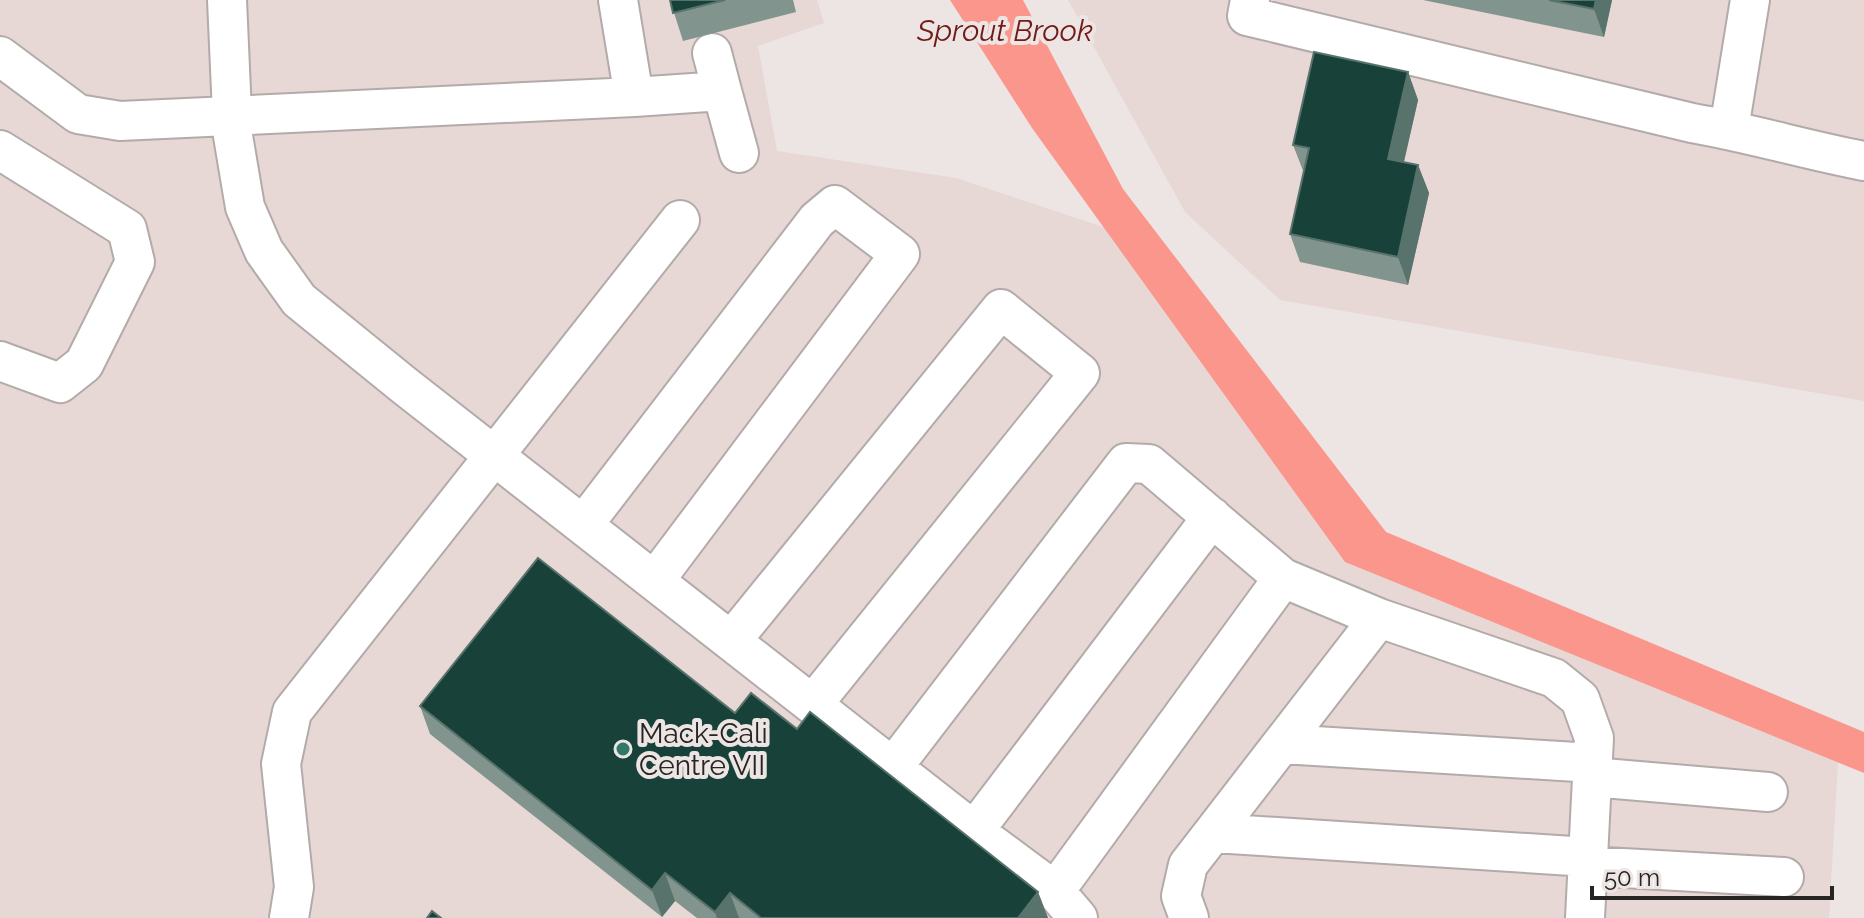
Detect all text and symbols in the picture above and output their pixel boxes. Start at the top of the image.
water label: Sprout Brook [916,13,1093,48]
place label: Mack-Cali Centre VII [639,717,768,782]
marker: Mack-Cali Centre VII [614,740,632,758]
scale bar [1592,850,1832,900]
text: 50 m [1604,863,1660,892]

